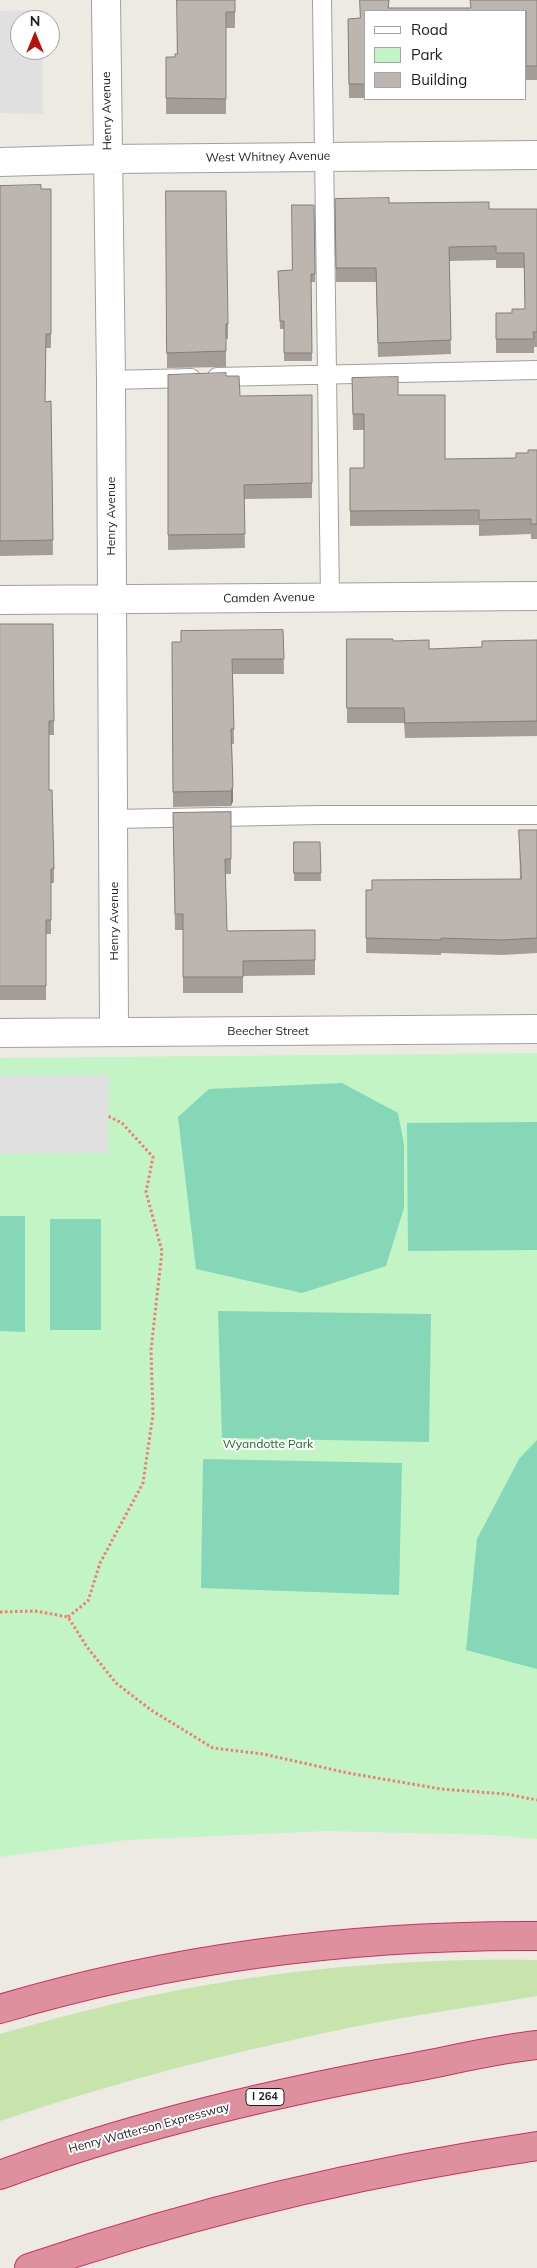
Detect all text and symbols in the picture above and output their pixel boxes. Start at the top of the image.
north arrow [10,10,60,60]
legend [364,10,527,100]
text: N [30,12,40,30]
text: Road [411,20,448,39]
text: Park [411,45,443,64]
text: Building [411,70,467,89]
street label: Henry Avenue [99,71,115,151]
street label: West Whitney Avenue [206,149,330,165]
street label: Henry Avenue [104,477,118,555]
street label: Camden Avenue [223,590,315,606]
street label: Henry Avenue [107,882,121,960]
street label: Beecher Street [227,1024,309,1038]
park label: Wyandotte Park [223,1437,313,1451]
road number: I 264 [246,2088,284,2106]
street label: Henry Watterson Expressway [67,2100,231,2156]

